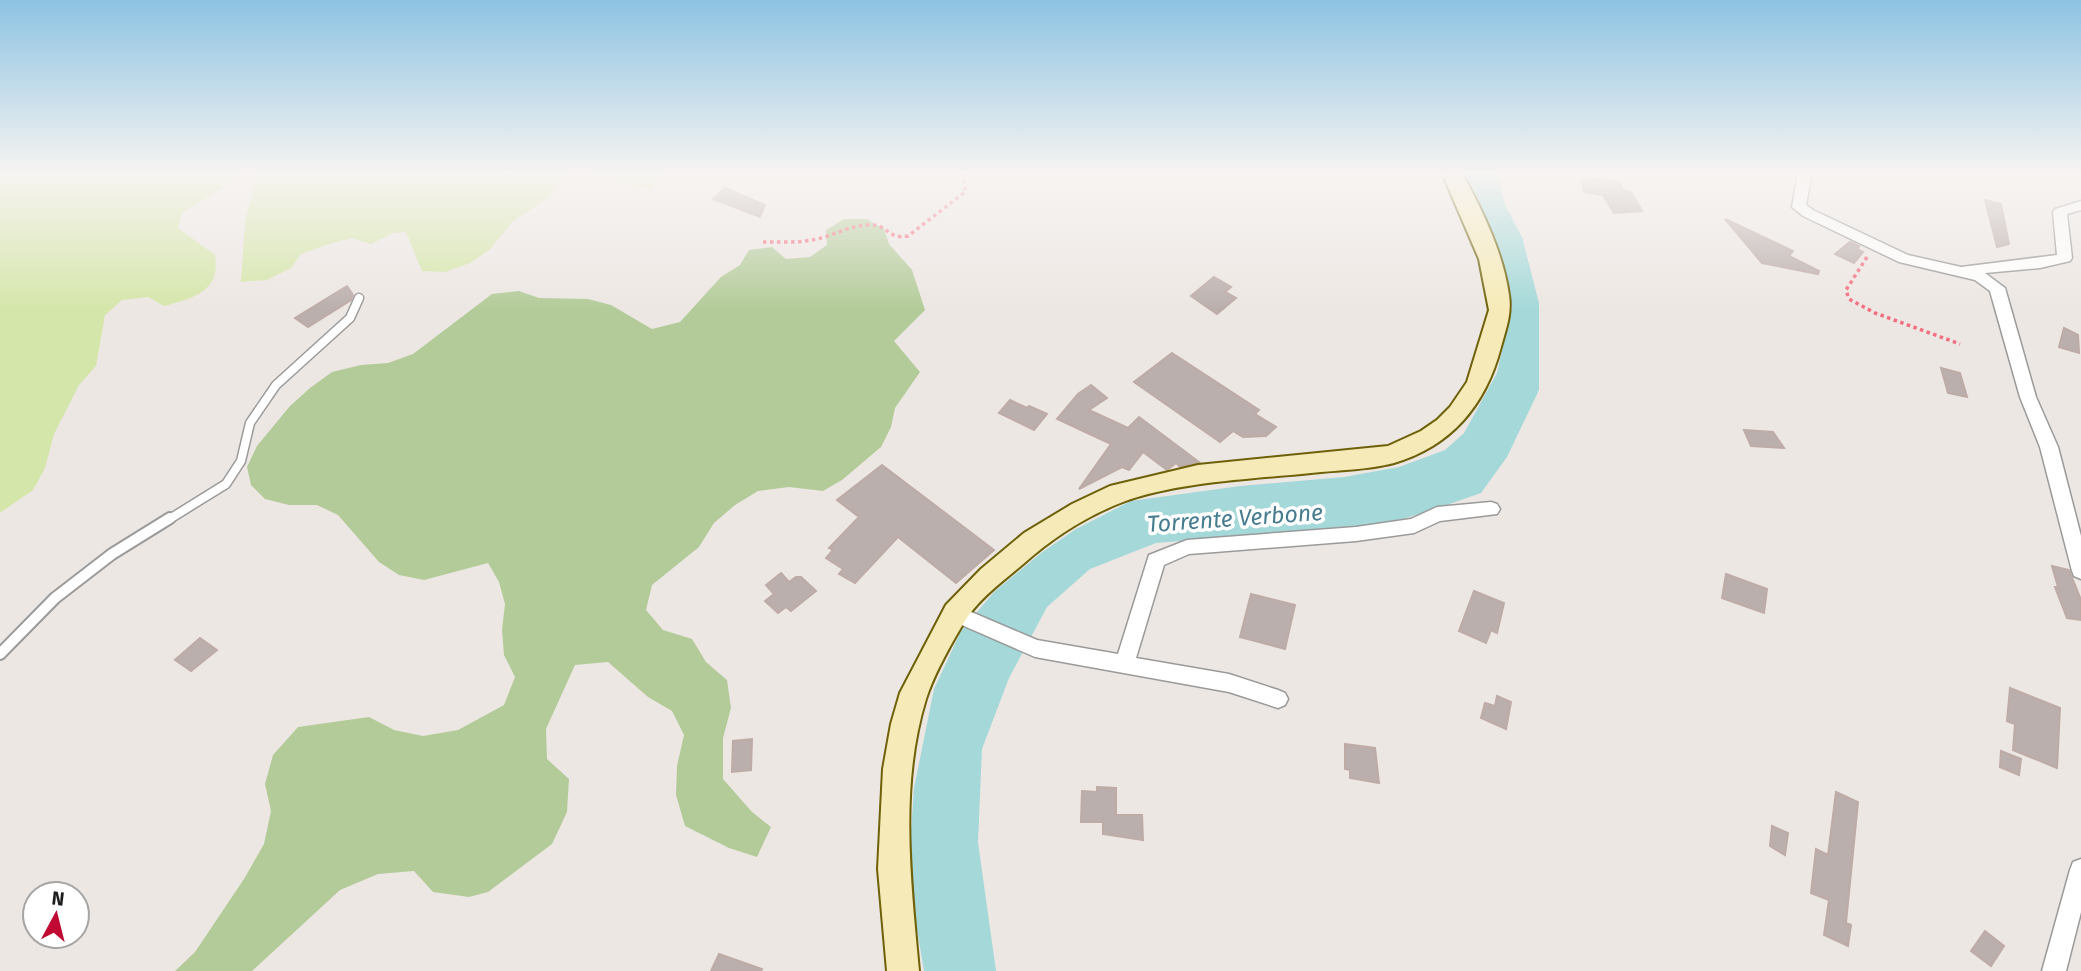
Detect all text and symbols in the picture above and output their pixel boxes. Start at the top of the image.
water label: Torrente Verbone [1146,498,1324,538]
north arrow [21,880,91,950]
text: N [50,886,66,911]

